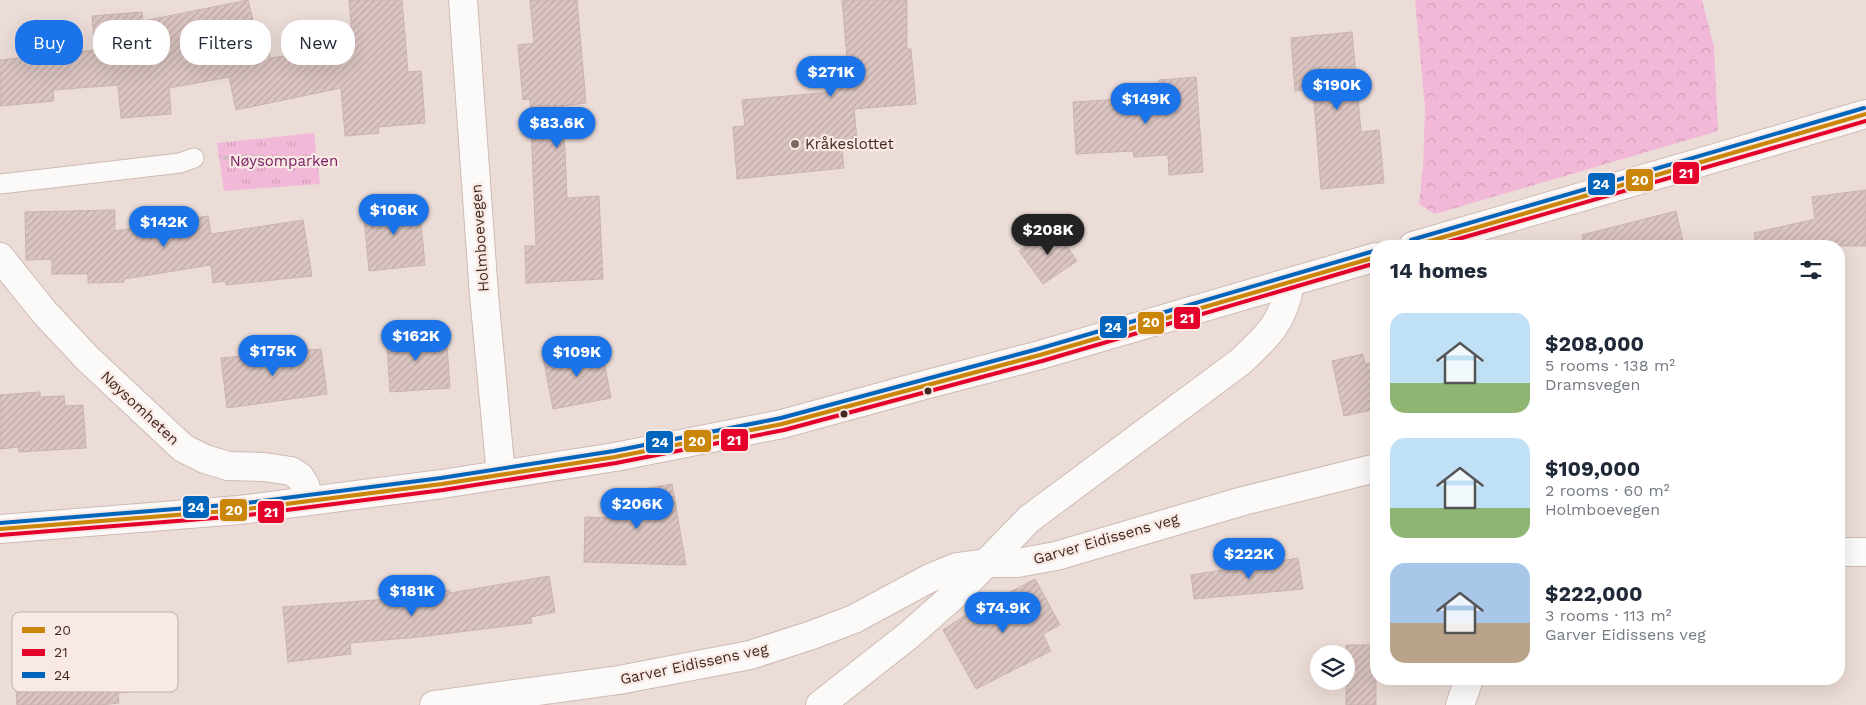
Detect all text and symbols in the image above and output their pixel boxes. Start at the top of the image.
chip: Buy [15,20,83,65]
chip: Rent [93,20,170,65]
chip: Filters [180,20,271,65]
chip: New [281,20,355,65]
pin: $271K [796,56,866,98]
text: $271K [807,62,855,81]
pin: $190K [1302,68,1372,111]
text: $190K [1313,75,1361,94]
pin: $149K [1111,82,1181,125]
text: $149K [1122,89,1170,108]
pin: $83.6K [516,106,598,149]
text: $83.6K [529,113,585,132]
place label: Kråkeslottet [805,135,895,153]
marker: Kråkeslottet [789,138,801,150]
park label: Nøysomparken [230,152,338,170]
line badge: 21 [1672,161,1700,185]
text: 21 [1679,165,1693,181]
line badge: 20 [1625,168,1654,192]
line badge: 24 [1587,172,1616,196]
text: 20 [1631,172,1649,188]
text: 24 [1592,176,1610,192]
street label: Holmboevegen [467,183,493,293]
pin: $106K [359,194,429,236]
text: $106K [370,200,418,219]
pin: $142K [129,206,199,248]
text: $142K [140,212,188,231]
pin: $208K [1013,214,1083,256]
text: $208K [1022,220,1074,239]
icon: filters [1797,256,1825,284]
text: 14 homes [1390,258,1487,283]
line badge: 21 [1173,306,1201,330]
text: 21 [1180,310,1194,326]
line badge: 20 [1137,311,1165,335]
text: 20 [1142,314,1160,330]
line badge: 24 [1099,315,1128,339]
text: 24 [1104,319,1122,335]
pin: $162K [381,320,451,362]
text: $162K [392,326,440,345]
text: $208,000 [1545,331,1644,356]
icon: home [1430,333,1490,393]
pin: $175K [238,334,308,377]
pin: $109K [542,336,612,378]
text: $175K [249,341,297,360]
text: $109K [553,342,601,361]
text: 5 rooms · 138 m² [1545,356,1675,375]
street label: Nøysomheten [97,367,183,449]
text: Dramsvegen [1545,375,1641,394]
unlabelled marker [923,386,933,396]
unlabelled marker [839,409,849,419]
line badge: 21 [720,428,749,452]
line badge: 20 [683,429,712,453]
line badge: 24 [645,430,674,454]
text: 21 [727,432,741,448]
text: 20 [688,433,706,449]
text: 24 [651,434,669,450]
text: $109,000 [1545,456,1640,481]
icon: home [1430,458,1490,518]
text: 2 rooms · 60 m² [1545,481,1670,500]
pin: $206K [602,488,672,530]
text: $206K [611,494,663,513]
line badge: 24 [182,495,210,519]
line badge: 20 [219,498,248,522]
text: 24 [187,499,205,515]
line badge: 21 [257,500,285,524]
text: Holmboevegen [1545,500,1660,519]
text: 20 [225,502,243,518]
text: 21 [264,504,278,520]
street label: Garver Eidissens veg [1031,510,1181,568]
pin: $222K [1214,538,1284,580]
text: $222K [1224,544,1274,563]
pin: $181K [377,574,447,617]
text: $181K [389,581,435,600]
text: $222,000 [1545,581,1642,606]
icon: home [1430,583,1490,643]
pin: $74.9K [962,592,1044,634]
text: $74.9K [976,598,1030,617]
text: 3 rooms · 113 m² [1545,606,1672,625]
legend [12,612,178,692]
text: 20 [54,622,71,638]
text: Garver Eidissens veg [1545,625,1706,644]
street label: Garver Eidissens veg [618,640,770,688]
text: 21 [54,644,68,660]
map controls [1310,645,1355,690]
button: layers [1310,645,1355,690]
text: 24 [54,667,70,683]

